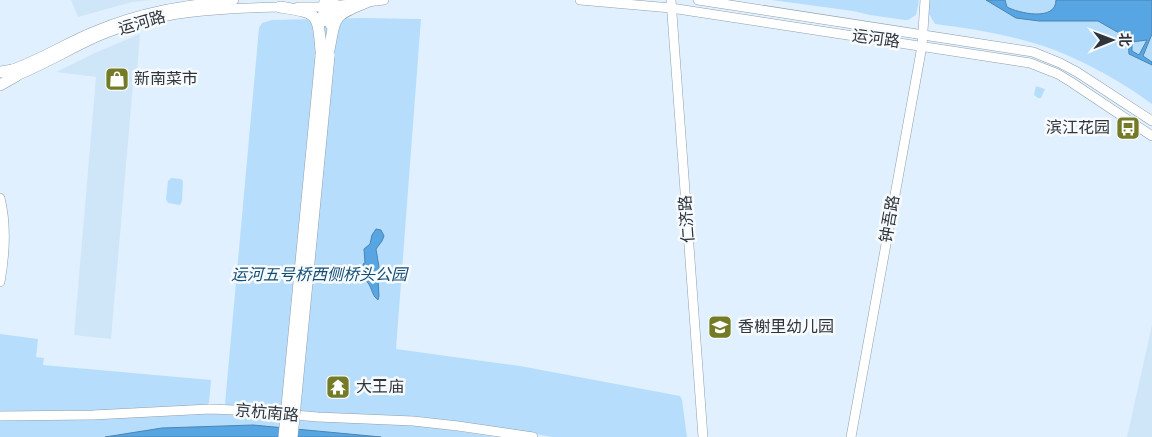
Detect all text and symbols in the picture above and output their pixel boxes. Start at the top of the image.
street label: 运河路 [116,5,168,41]
north arrow [1087,15,1137,65]
street label: 运河路 [851,24,901,54]
text: 北 [1114,33,1135,47]
shop icon: 新南菜市 [104,66,130,92]
place label: 新南菜市 [134,67,198,91]
bus stop icon: 滨江花园 [1115,115,1141,141]
place label: 滨江花园 [1046,116,1110,140]
street label: 钟吾路 [874,193,906,245]
street label: 仁济路 [673,194,701,244]
park label: 运河五号桥西侧桥头公园 [231,263,409,287]
school or university icon: 香榭里幼儿园 [707,314,733,340]
place label: 香榭里幼儿园 [738,315,834,339]
temple icon: 大王庙 [325,374,351,400]
place label: 大王庙 [356,375,404,399]
street label: 京杭南路 [234,398,300,428]

